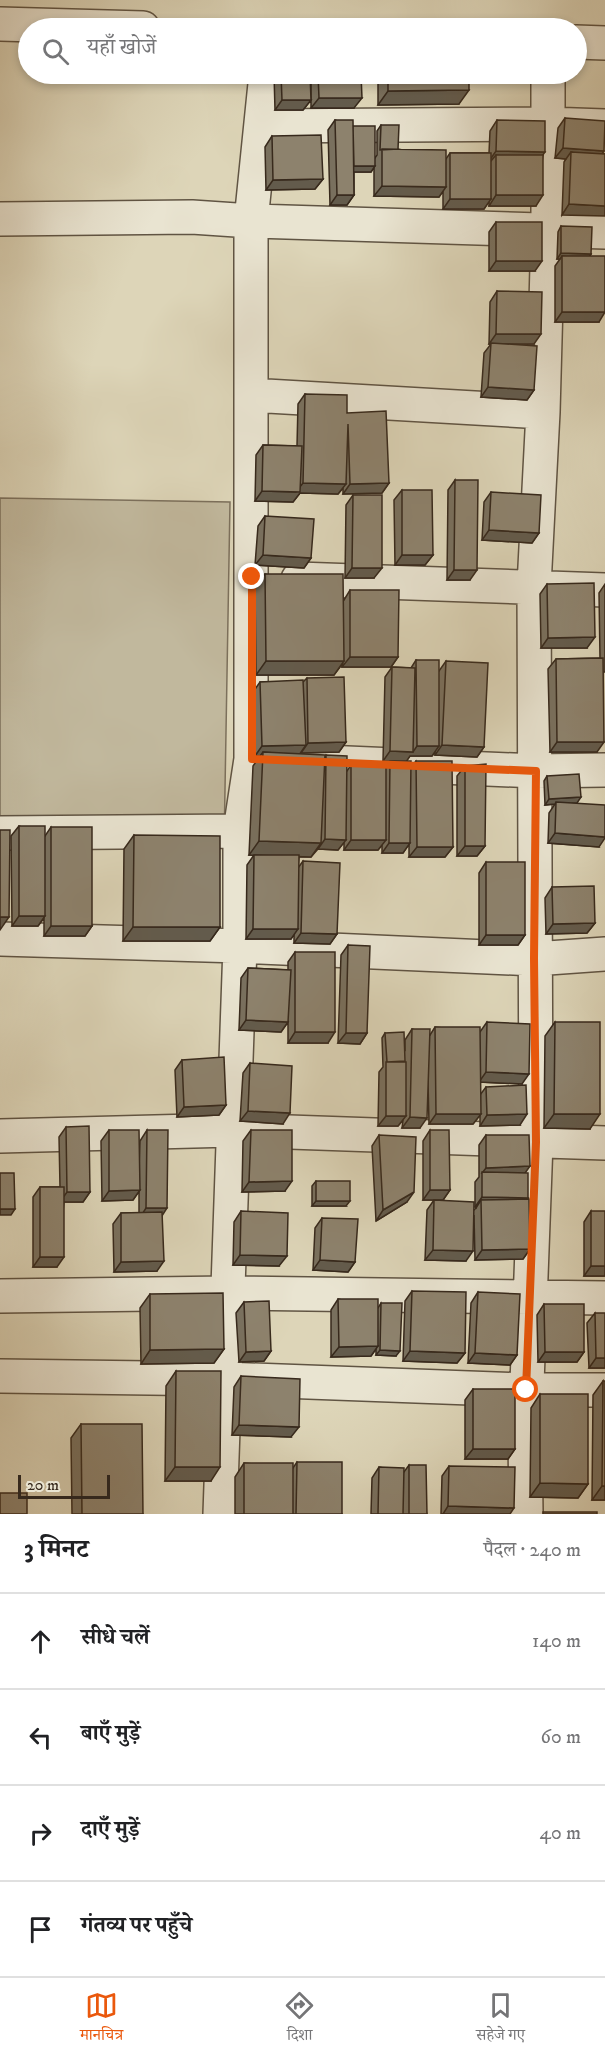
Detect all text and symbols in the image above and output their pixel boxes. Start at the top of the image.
search box [18,18,587,84]
text: यहाँ खोजें [87,34,156,61]
icon: search [39,35,72,68]
route end [238,563,264,589]
route start [512,1376,538,1402]
scale bar [18,1472,110,1500]
text: 20 m [27,1475,59,1495]
text: 3 मिनट [24,1533,89,1566]
text: पैदल · 240 m [483,1538,581,1563]
text: सीधे चलें [81,1624,150,1651]
icon: ahead [24,1625,57,1658]
text: 140 m [532,1629,581,1654]
text: बाएँ मुड़ें [81,1720,140,1747]
icon: left [24,1721,57,1754]
text: 60 m [541,1725,581,1750]
text: दाएँ मुड़ें [81,1816,140,1843]
icon: right [24,1817,57,1850]
text: 40 m [539,1821,581,1846]
text: गंतव्य पर पहुँचे [81,1912,192,1939]
icon: arrive [24,1913,57,1946]
tab: मानचित्र [80,1989,123,2050]
tab: दिशा [283,1989,316,2050]
tab: सहेजे गए [476,1989,525,2050]

